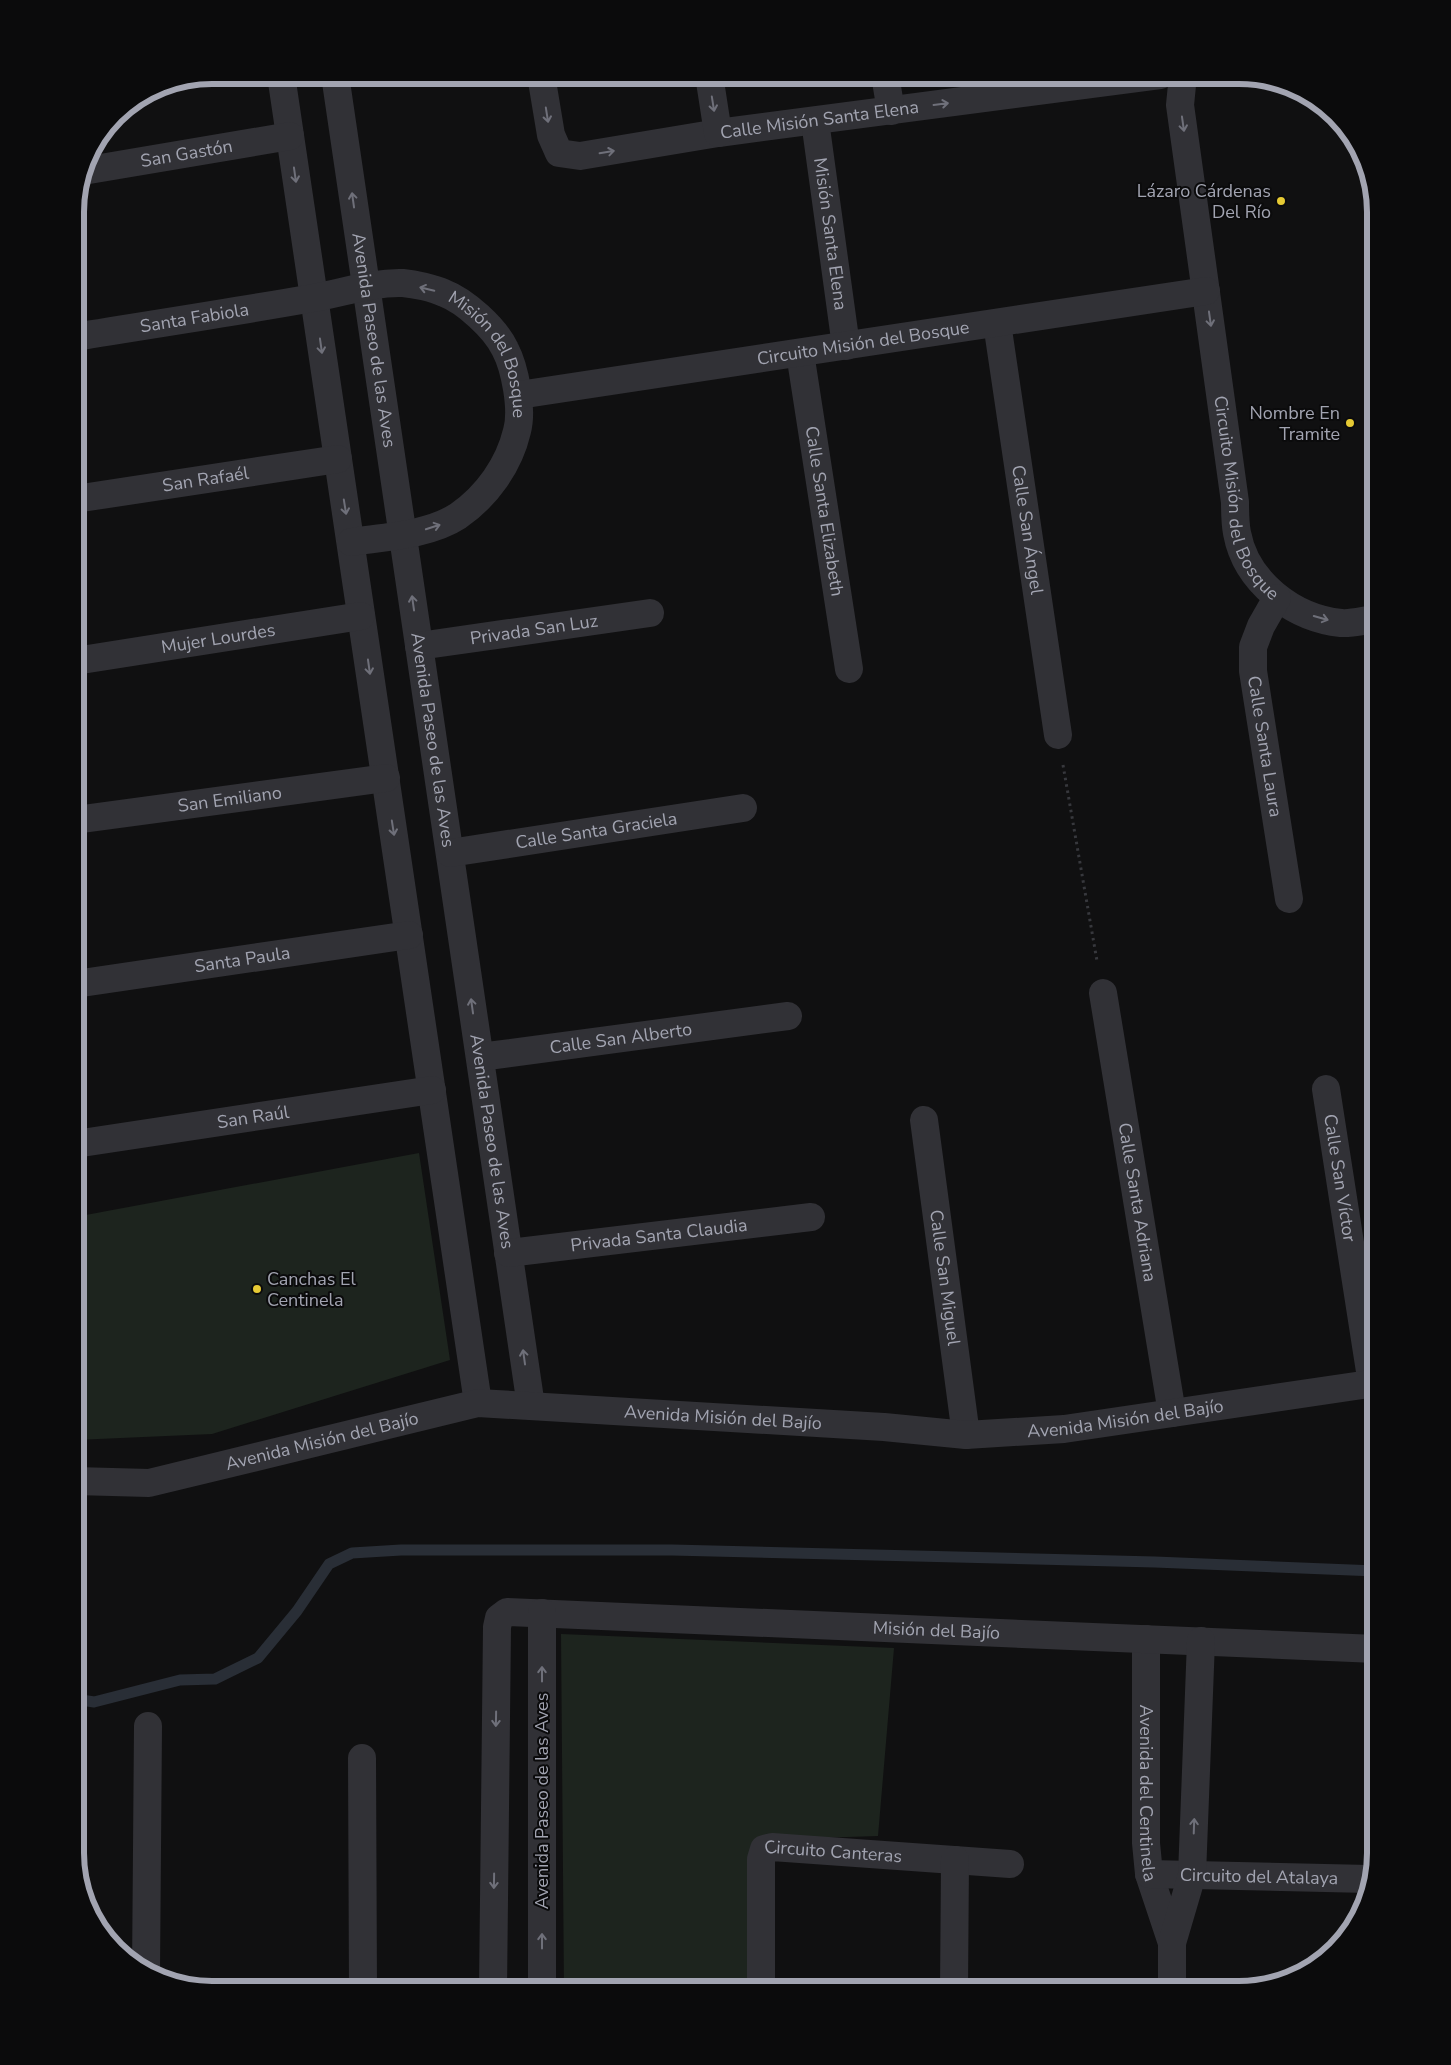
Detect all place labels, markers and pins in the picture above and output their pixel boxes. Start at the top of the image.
place label: Lázaro Cárdenas Del Río [1137,179,1271,224]
marker: Lázaro Cárdenas Del Río [1275,195,1287,207]
place label: Nombre En Tramite [1250,401,1340,446]
marker: Nombre En Tramite [1344,417,1356,429]
place label: Canchas El Centinela [267,1267,356,1312]
marker: Canchas El Centinela [251,1283,263,1295]

